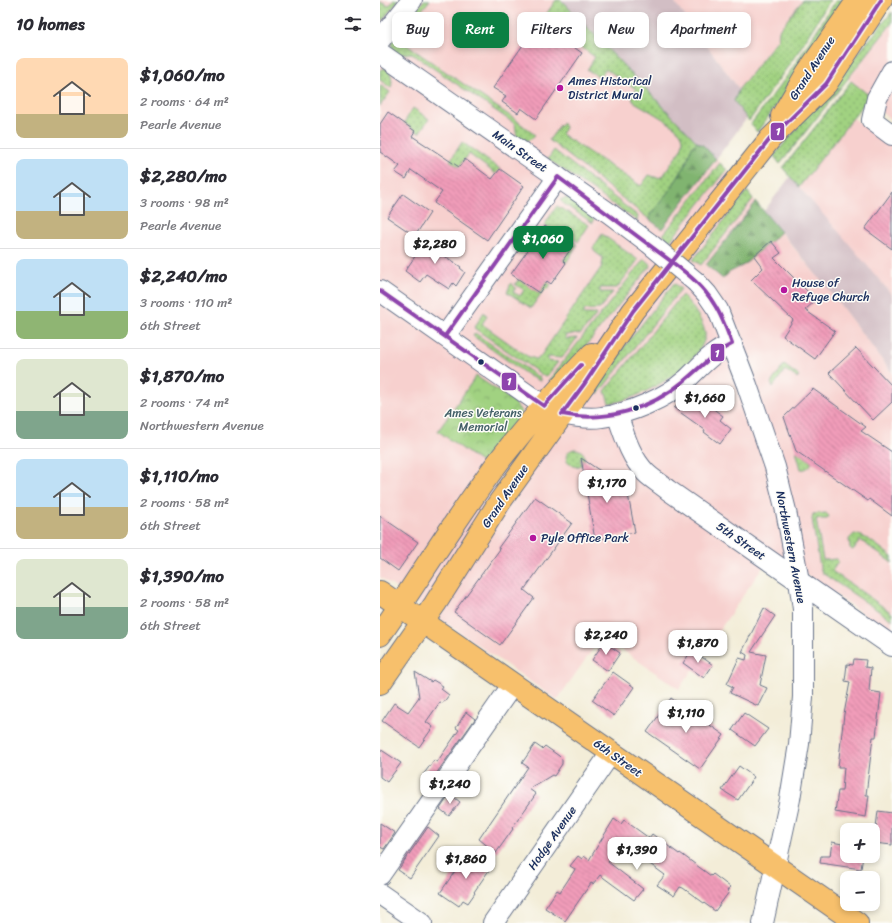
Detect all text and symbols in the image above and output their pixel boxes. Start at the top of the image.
text: 10 homes [16,9,85,39]
chip: Buy [392,12,444,48]
chip: Rent [452,12,509,48]
chip: Filters [517,12,586,48]
chip: New [594,12,649,48]
chip: Apartment [657,12,751,48]
icon: filters [342,13,364,35]
street label: Grand Avenue [783,31,841,105]
text: $1,060/mo [140,60,225,90]
place label: Ames Historical District Mural [567,70,652,106]
icon: home [48,74,96,122]
marker: Ames Historical District Mural [555,83,565,93]
text: 2 rooms · 64 m² [140,90,229,113]
text: Pearle Avenue [140,113,221,136]
line badge: 1 [770,122,785,141]
text: 1 [776,122,781,141]
street label: Main Street [488,124,552,178]
text: $2,280/mo [140,161,227,191]
icon: home [48,175,96,223]
text: 3 rooms · 98 m² [140,191,229,214]
text: Pearle Avenue [140,214,221,237]
pin: $1,060 [510,226,576,260]
text: $1,060 [522,227,564,250]
pin: $2,280 [402,231,468,265]
text: $2,280 [413,232,457,255]
text: $2,240/mo [140,261,227,291]
place label: House of Refuge Church [792,272,870,308]
icon: home [48,275,96,323]
marker: House of Refuge Church [779,285,789,295]
text: 3 rooms · 110 m² [140,291,232,314]
text: 6th Street [140,314,201,337]
line badge: 1 [710,343,725,362]
text: 1 [715,344,720,363]
unlabelled marker [476,357,486,367]
text: $1,870/mo [140,361,224,391]
line badge: 1 [501,372,517,391]
text: 1 [507,372,512,391]
icon: home [48,375,96,423]
pin: $1,660 [672,385,738,419]
text: $1,660 [685,386,725,409]
text: 2 rooms · 74 m² [140,391,229,414]
park label: Ames Veterans Memorial [443,402,522,438]
unlabelled marker [631,403,641,413]
text: Northwestern Avenue [140,414,264,437]
street label: Grand Avenue [475,460,535,532]
text: $1,110/mo [140,461,219,491]
pin: $1,170 [574,470,640,504]
text: $1,170 [587,471,627,494]
icon: home [48,475,96,523]
street label: Northwestern Avenue [769,489,813,605]
text: 2 rooms · 58 m² [140,491,229,514]
text: 6th Street [140,514,201,537]
street label: 5th Street [711,516,771,566]
place label: Pyle Office Park [541,527,629,549]
marker: Pyle Office Park [528,533,538,543]
text: $1,390/mo [140,561,224,591]
icon: home [48,575,96,623]
text: 2 rooms · 58 m² [140,591,229,614]
text: 6th Street [140,614,201,637]
pin: $2,240 [573,622,639,656]
text: $2,240 [584,623,628,646]
pin: $1,870 [665,630,731,664]
text: $1,870 [677,631,719,654]
pin: $1,110 [653,700,719,734]
text: $1,110 [667,701,705,724]
street label: 6th Street [589,733,647,783]
pin: $1,240 [417,771,483,805]
text: $1,240 [429,772,471,795]
street label: Hodge Avenue [522,801,582,875]
map controls [840,823,880,911]
button: + [840,823,880,863]
pin: $1,390 [604,837,670,871]
text: $1,390 [616,838,658,861]
pin: $1,860 [433,846,499,880]
text: $1,860 [445,847,487,870]
button: − [840,871,880,911]

